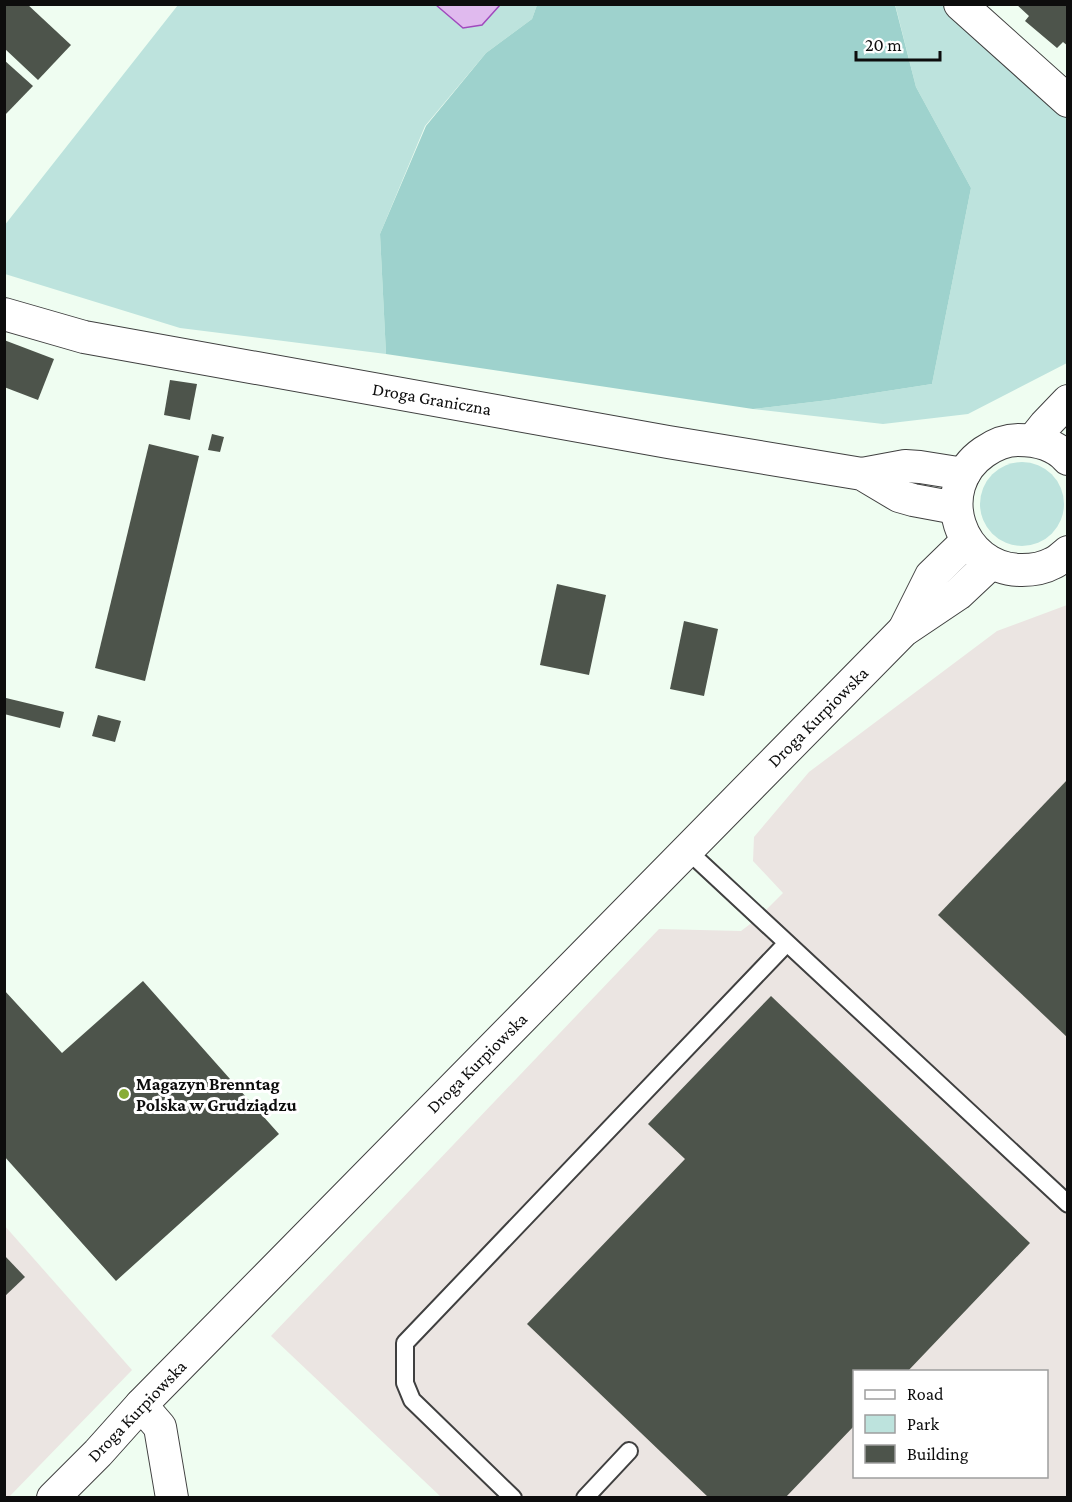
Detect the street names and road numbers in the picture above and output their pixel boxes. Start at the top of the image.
street label: Droga Graniczna [371,379,493,419]
street label: Droga Kurpiowska [764,663,872,771]
street label: Droga Kurpiowska [423,1009,531,1117]
street label: Droga Kurpiowska [84,1356,190,1466]

